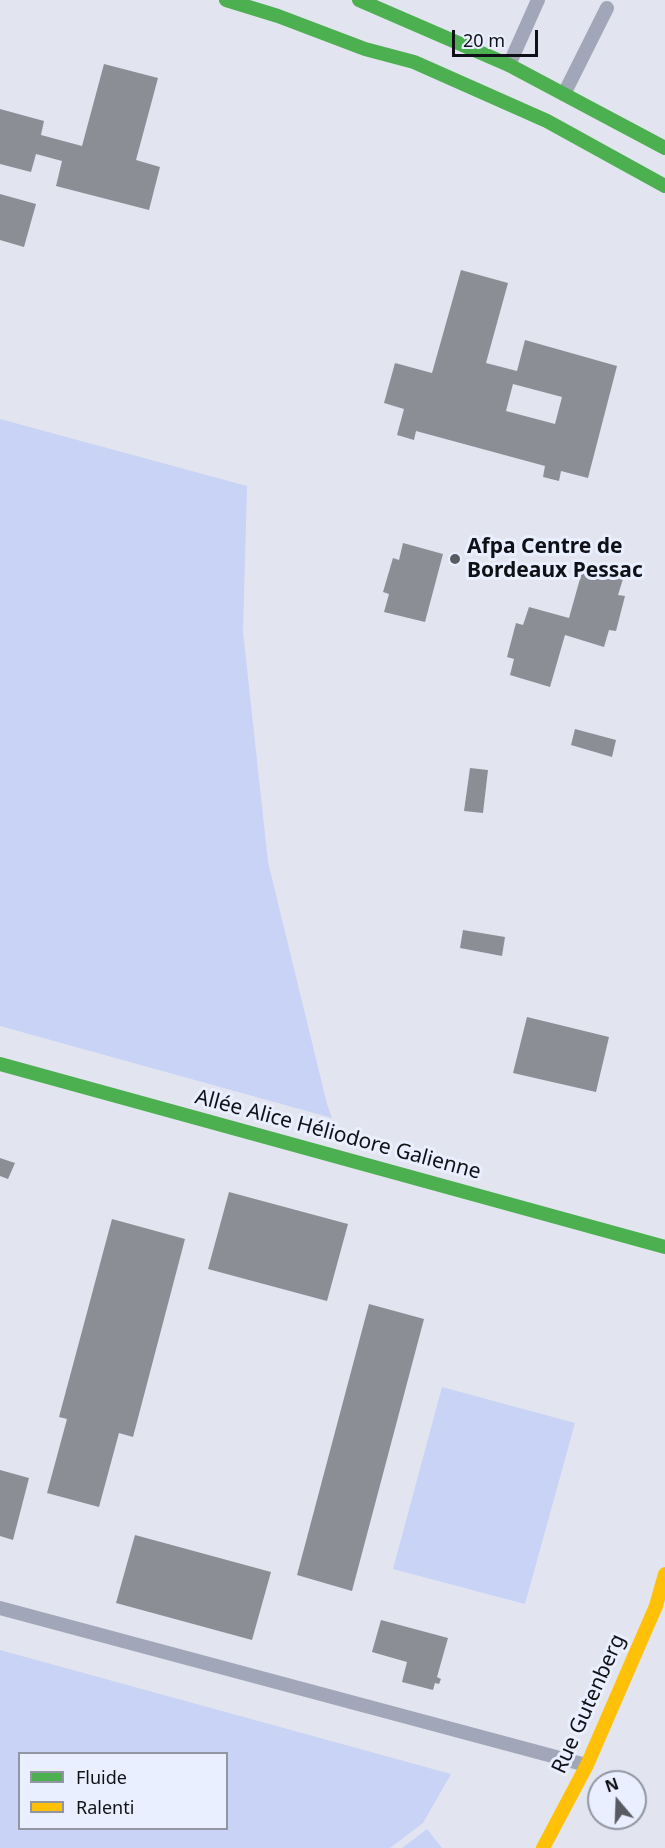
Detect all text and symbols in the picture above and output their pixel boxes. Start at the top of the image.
scale bar [455,18,540,56]
text: 20 m [463,28,505,52]
place label: Afpa Centre de Bordeaux Pessac [467,534,643,584]
marker: Afpa Centre de Bordeaux Pessac [448,552,462,566]
street label: Allée Alice Héliodore Galienne [192,1085,484,1185]
street label: Rue Gutenberg [547,1630,631,1778]
legend [18,1752,228,1830]
text: Fluide [76,1765,127,1789]
north arrow [587,1770,647,1830]
text: N [602,1772,622,1797]
text: Ralenti [76,1795,134,1819]

